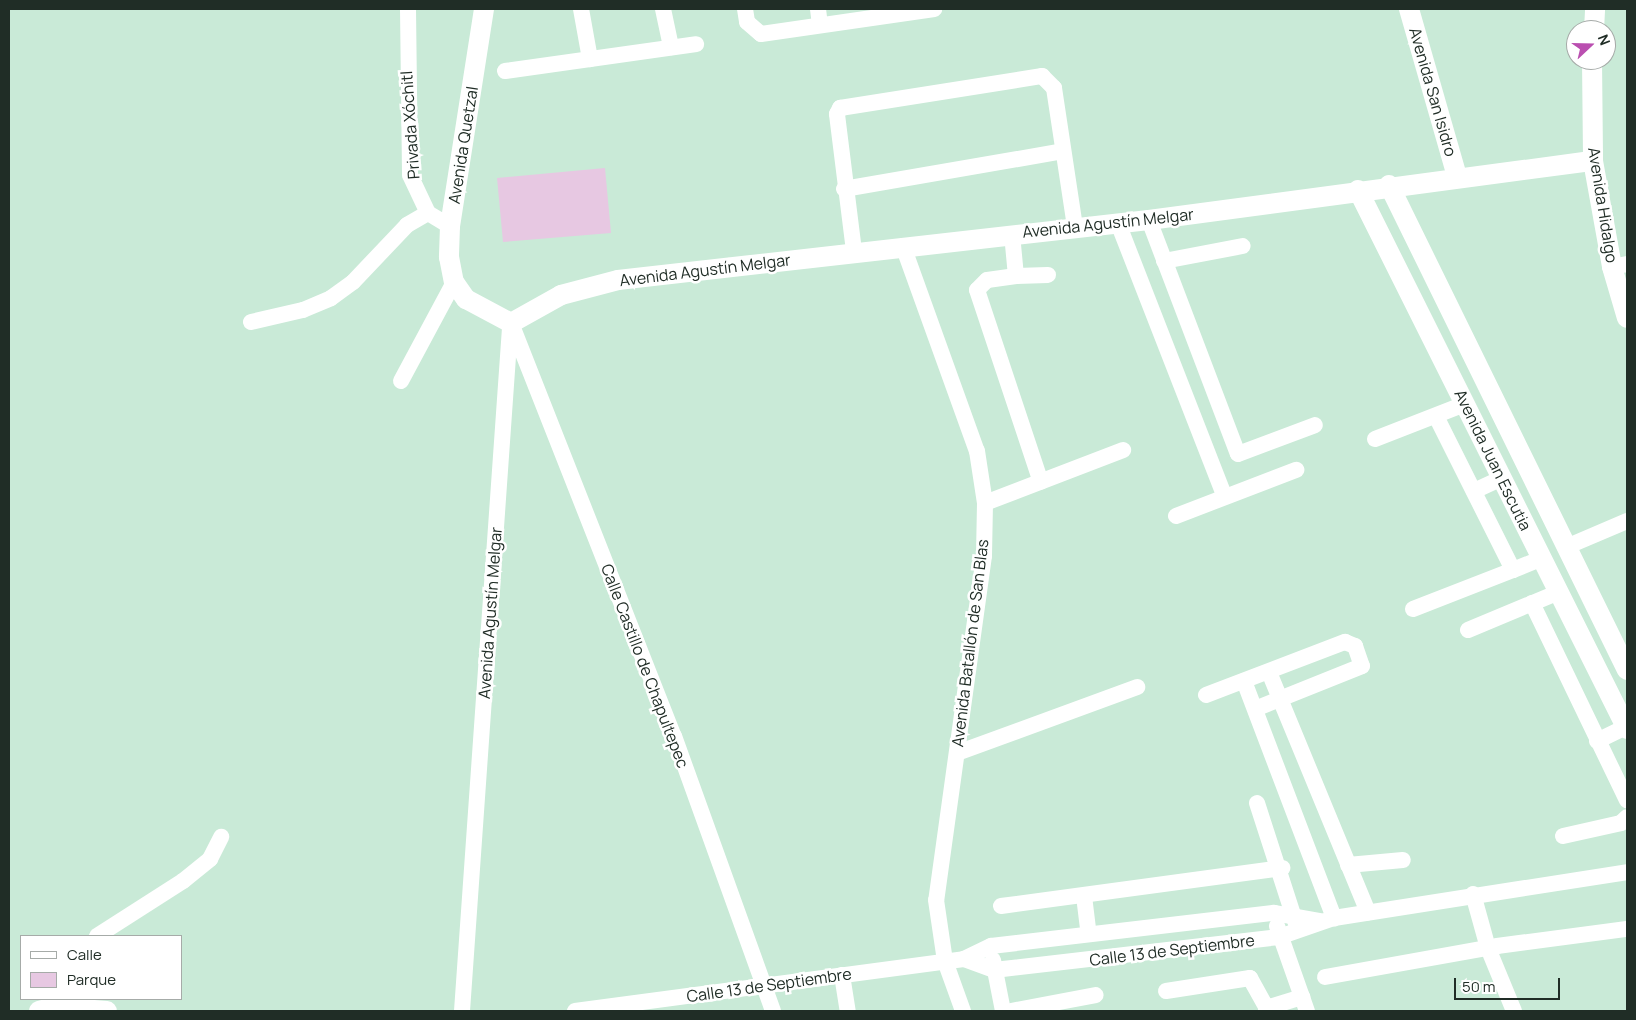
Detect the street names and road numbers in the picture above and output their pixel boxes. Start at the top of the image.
street label: Avenida San Isidro [1405,25,1461,159]
street label: Privada Xóchitl [397,70,423,180]
street label: Avenida Quetzal [444,85,482,205]
street label: Avenida Hidalgo [1584,146,1622,264]
street label: Avenida Agustín Melgar [1021,204,1195,242]
street label: Avenida Agustín Melgar [618,250,792,290]
street label: Avenida Juan Escutia [1450,386,1536,534]
street label: Avenida Agustín Melgar [474,526,506,700]
street label: Avenida Batallón de San Blas [948,538,992,748]
street label: Calle Castillo de Chapultepec [597,561,693,771]
street label: Calle 13 de Septiembre [1088,930,1256,970]
street label: Calle 13 de Septiembre [685,964,853,1006]

